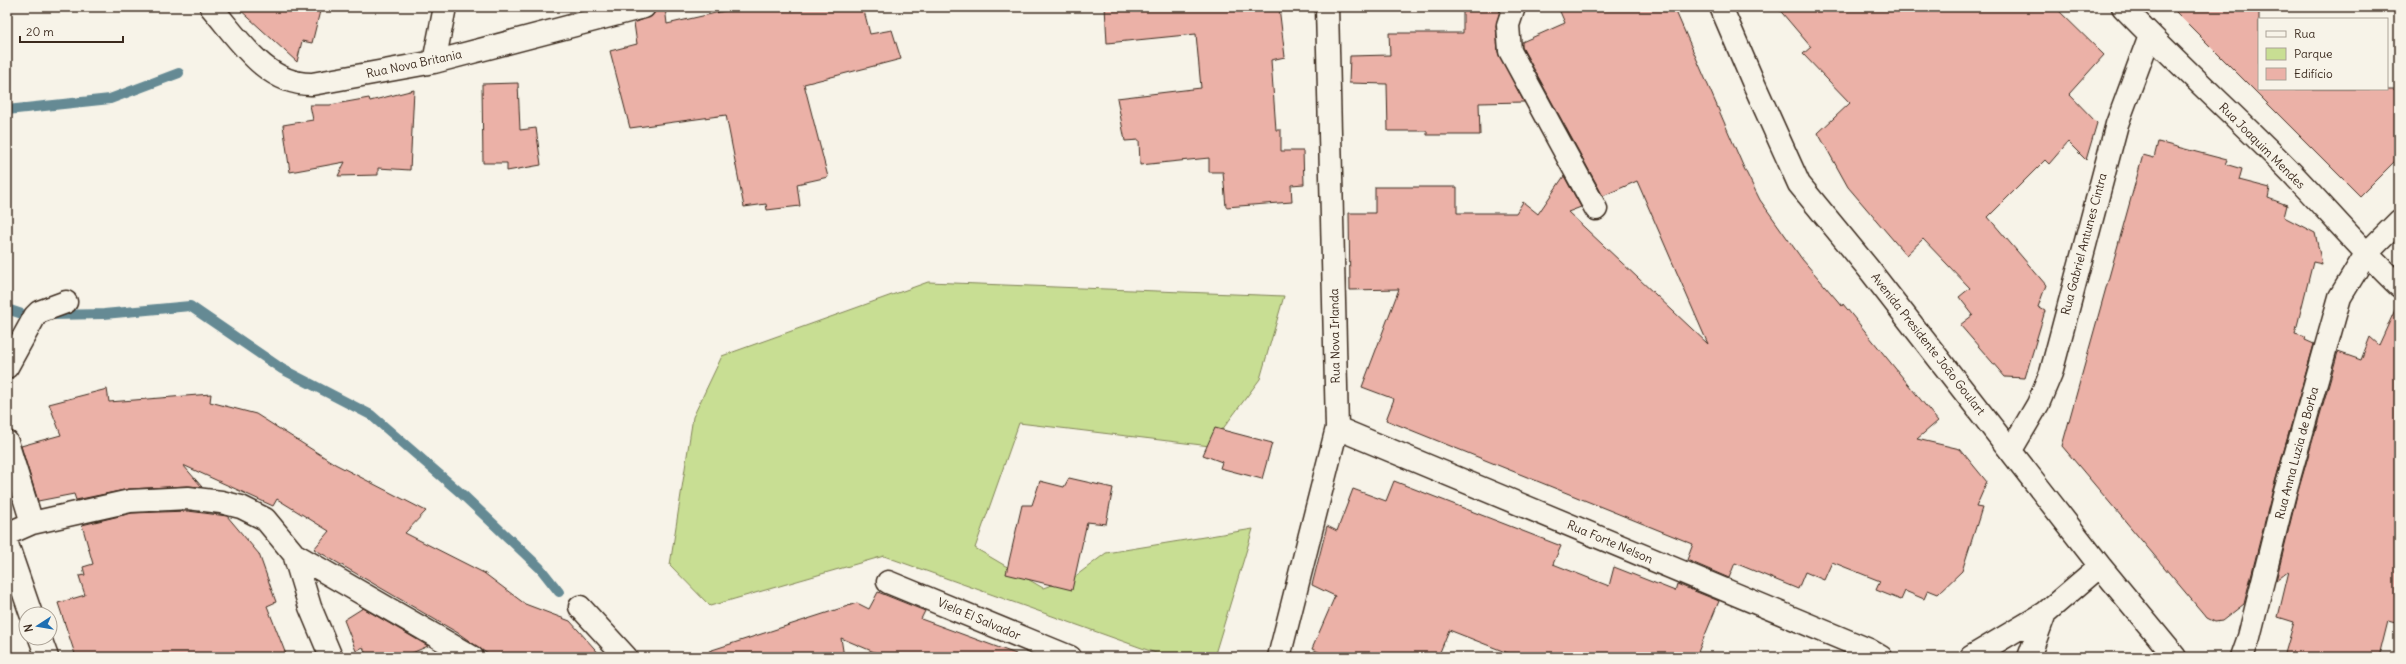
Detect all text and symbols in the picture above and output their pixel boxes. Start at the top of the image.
scale bar [20,18,123,44]
legend [2258,18,2388,90]
text: 20 m [26,24,54,39]
text: Rua [2294,26,2316,41]
street label: Rua Nova Britania [365,46,463,81]
text: Parque [2294,46,2333,61]
text: Edifício [2294,66,2333,81]
street label: Rua Joaquim Mendes [2216,99,2309,192]
street label: Rua Gabriel Antunes Cintra [2057,171,2110,317]
street label: Avenida Presidente João Goulart [1868,270,1989,418]
street label: Rua Nova Irlanda [1326,288,1343,384]
street label: Rua Anna Luzia de Borba [2272,385,2321,521]
street label: Rua Forte Nelson [1565,517,1655,566]
street label: Viela El Salvador [935,594,1023,643]
north arrow [18,606,58,646]
text: N [21,623,36,633]

